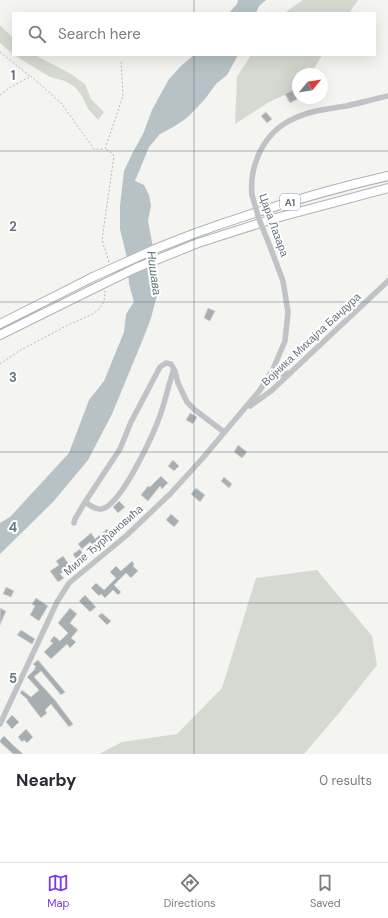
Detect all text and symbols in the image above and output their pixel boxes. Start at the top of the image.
search box [12,12,376,56]
icon: search [26,23,48,45]
text: Search here [58,24,141,44]
text: 1 [11,67,15,84]
north arrow [292,68,328,104]
street label: Цара Лазара [256,191,292,259]
road number: A1 [280,194,300,210]
text: 2 [9,218,17,235]
water label: Нишава [143,250,165,297]
street label: Војника Михајла Бандура [259,289,364,389]
text: 3 [9,369,17,386]
street label: Миле Ђурђановића [61,501,146,578]
text: 4 [9,519,17,536]
text: 5 [9,670,17,687]
text: Nearby [16,769,76,791]
text: 0 results [319,772,372,789]
tab: Map [47,872,69,910]
tab: Directions [164,872,216,910]
tab: Saved [310,872,341,910]

